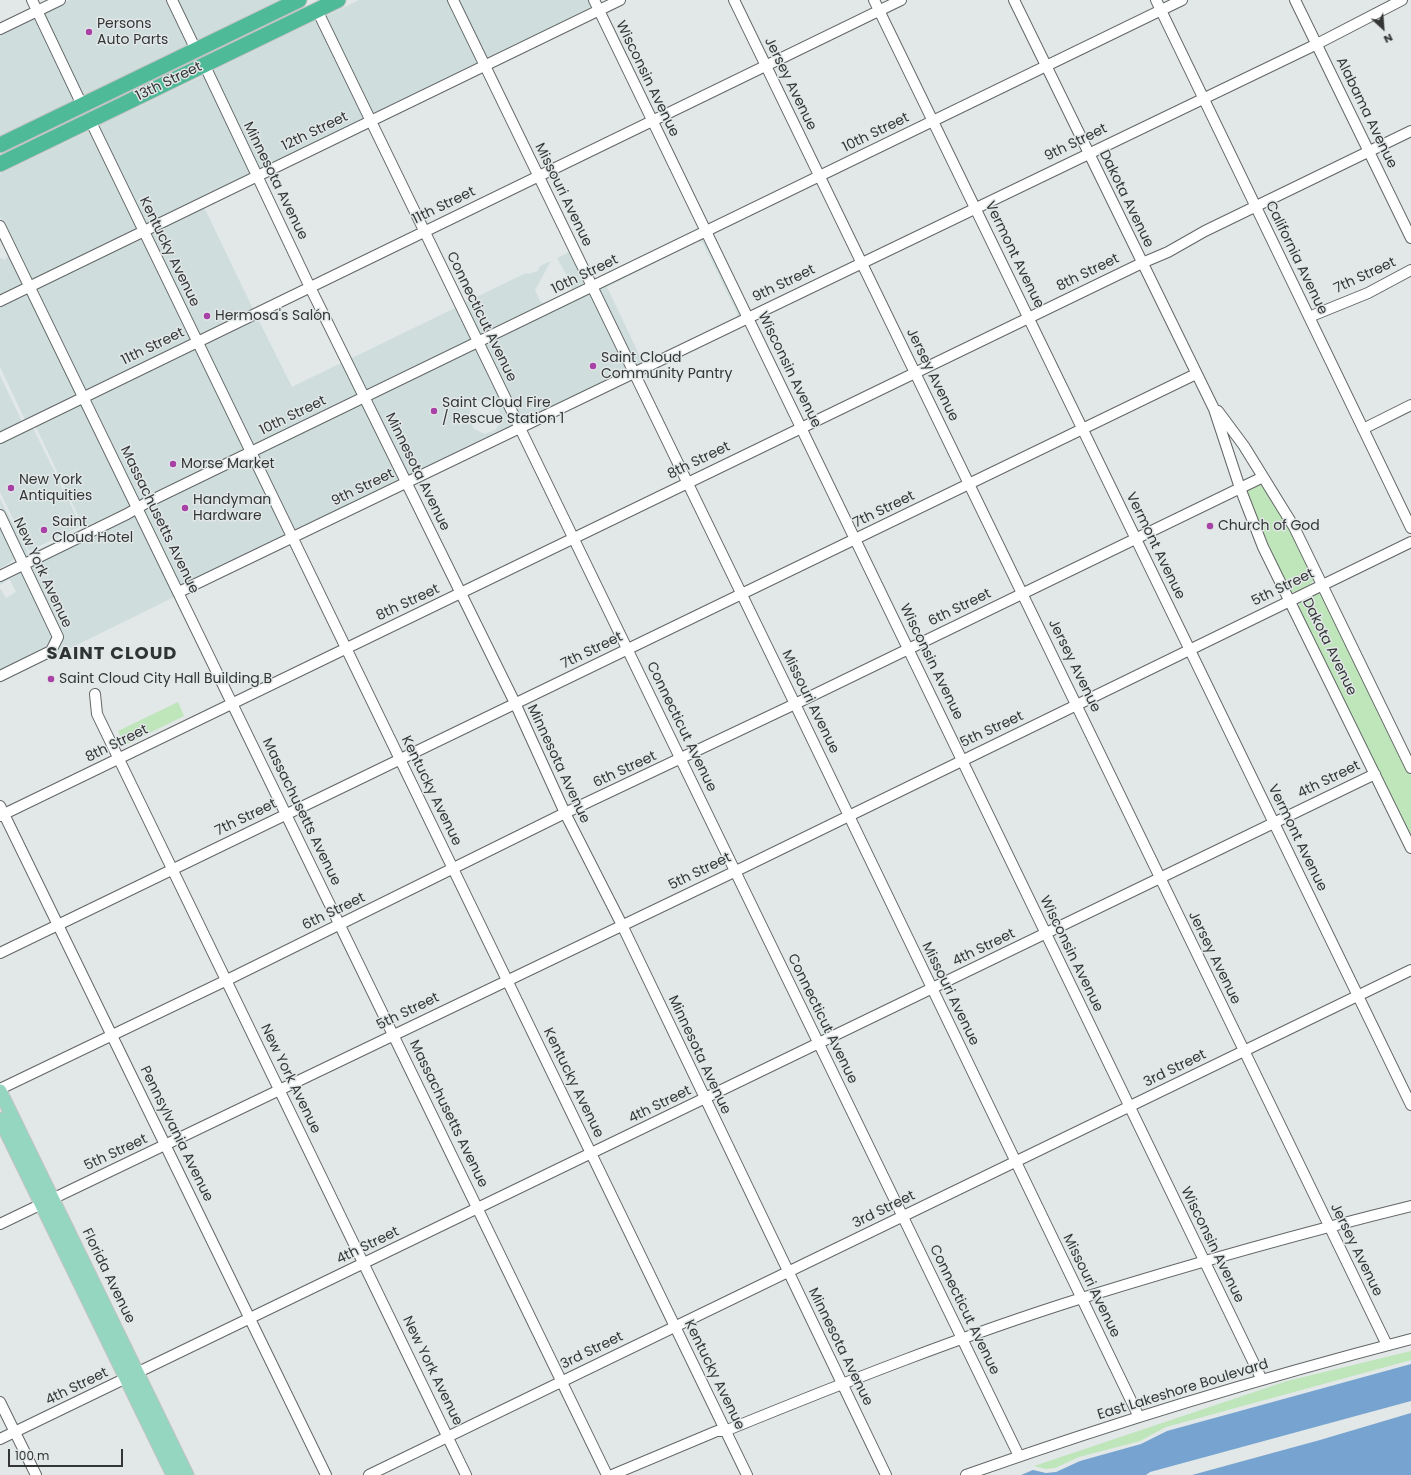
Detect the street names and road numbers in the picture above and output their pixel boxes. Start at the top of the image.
street label: Wisconsin Avenue [612,18,682,140]
street label: Jersey Avenue [760,35,820,133]
street label: Alabama Avenue [1332,55,1400,171]
street label: 13th Street [133,59,205,105]
street label: 12th Street [279,109,351,155]
street label: 10th Street [840,110,912,156]
street label: Minnesota Avenue [239,119,311,243]
street label: 9th Street [1042,121,1110,165]
street label: Missouri Avenue [531,141,595,249]
street label: Dakota Avenue [1095,148,1157,250]
street label: 11th Street [410,184,478,228]
street label: Kentucky Avenue [135,194,203,310]
street label: Vermont Avenue [981,199,1047,311]
street label: California Avenue [1261,199,1331,317]
street label: Connecticut Avenue [442,249,520,385]
street label: 8th Street [1054,251,1122,295]
street label: 10th Street [549,252,621,298]
street label: 7th Street [1331,254,1399,298]
street label: 9th Street [750,262,818,306]
street label: Wisconsin Avenue [754,309,824,431]
street label: 11th Street [119,325,187,369]
street label: Jersey Avenue [902,326,962,424]
street label: 10th Street [257,393,329,439]
street label: Minnesota Avenue [381,410,453,534]
street label: 8th Street [665,439,733,483]
street label: Massachusetts Avenue [116,444,202,596]
street label: 9th Street [329,466,397,510]
street label: 7th Street [850,488,918,532]
street label: Vermont Avenue [1122,490,1188,602]
street label: New York Avenue [9,515,75,631]
street label: 5th Street [1249,566,1317,610]
street label: 8th Street [374,581,442,625]
street label: 6th Street [926,586,994,630]
street label: Dakota Avenue [1298,596,1360,698]
street label: Wisconsin Avenue [896,601,966,723]
street label: Jersey Avenue [1044,617,1104,715]
street label: 7th Street [558,629,626,673]
street label: Missouri Avenue [778,648,842,756]
street label: Connecticut Avenue [642,659,720,795]
street label: Minnesota Avenue [523,702,593,826]
street label: 5th Street [958,708,1026,752]
street label: 8th Street [83,722,151,766]
street label: Kentucky Avenue [397,733,465,849]
street label: Massachusetts Avenue [258,736,344,888]
street label: 6th Street [591,748,659,792]
street label: 4th Street [1295,758,1363,802]
street label: Vermont Avenue [1264,782,1330,894]
street label: 7th Street [212,796,280,840]
street label: 5th Street [666,850,734,894]
street label: 6th Street [300,890,368,934]
street label: Wisconsin Avenue [1036,893,1106,1015]
street label: Jersey Avenue [1184,909,1244,1007]
street label: 4th Street [950,926,1018,970]
street label: Missouri Avenue [918,940,982,1048]
street label: Connecticut Avenue [783,951,861,1087]
street label: 5th Street [374,990,442,1034]
street label: Minnesota Avenue [664,993,734,1117]
street label: New York Avenue [256,1022,324,1136]
street label: Kentucky Avenue [539,1025,607,1141]
street label: Massachusetts Avenue [405,1038,491,1190]
street label: 3rd Street [1141,1047,1209,1091]
street label: Pennsylvania Avenue [136,1063,216,1205]
street label: 4th Street [626,1083,694,1127]
street label: 5th Street [82,1131,150,1175]
street label: Wisconsin Avenue [1177,1184,1247,1306]
street label: 3rd Street [850,1188,918,1232]
street label: Jersey Avenue [1326,1201,1386,1299]
street label: 4th Street [334,1224,402,1268]
street label: Florida Avenue [78,1226,138,1326]
street label: Missouri Avenue [1059,1232,1123,1340]
street label: Connecticut Avenue [925,1242,1003,1378]
street label: Minnesota Avenue [804,1285,876,1409]
street label: New York Avenue [398,1314,466,1428]
street label: Kentucky Avenue [680,1317,748,1433]
street label: 3rd Street [558,1329,626,1373]
street label: East Lakeshore Boulevard [1096,1356,1270,1424]
street label: 4th Street [43,1365,111,1409]

